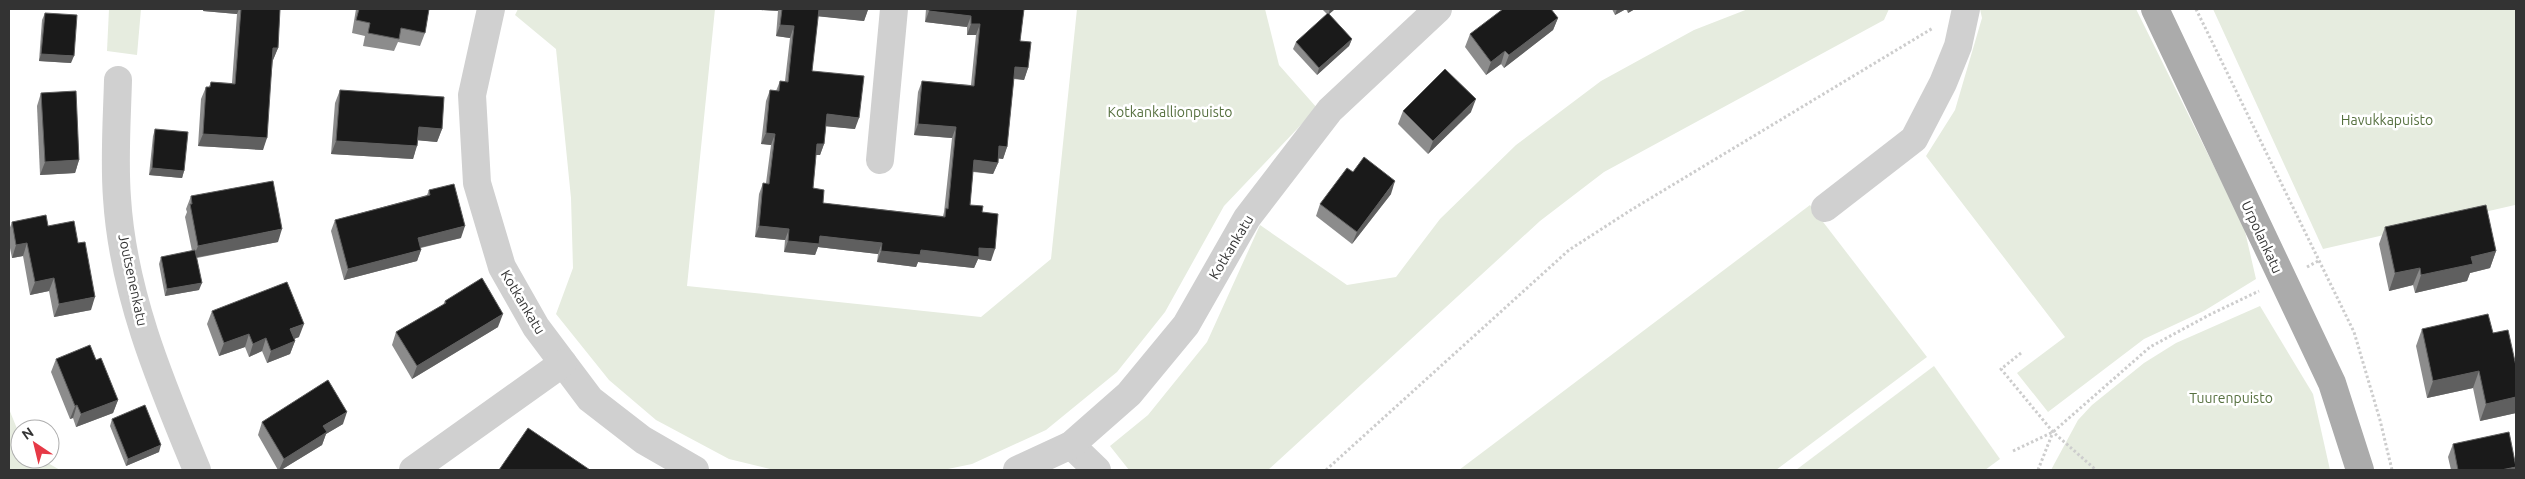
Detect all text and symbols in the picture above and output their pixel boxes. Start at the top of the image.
park label: Kotkankallionpuisto [1108,104,1232,120]
park label: Havukkapuisto [2341,112,2433,128]
street label: Urpolankatu [2238,198,2286,276]
street label: Kotkankatu [1206,212,1256,282]
street label: Joutsenenkatu [115,232,151,328]
street label: Kotkankatu [498,267,548,337]
park label: Tuurenpuisto [2189,390,2273,406]
north arrow [10,419,60,469]
text: N [19,424,36,443]

